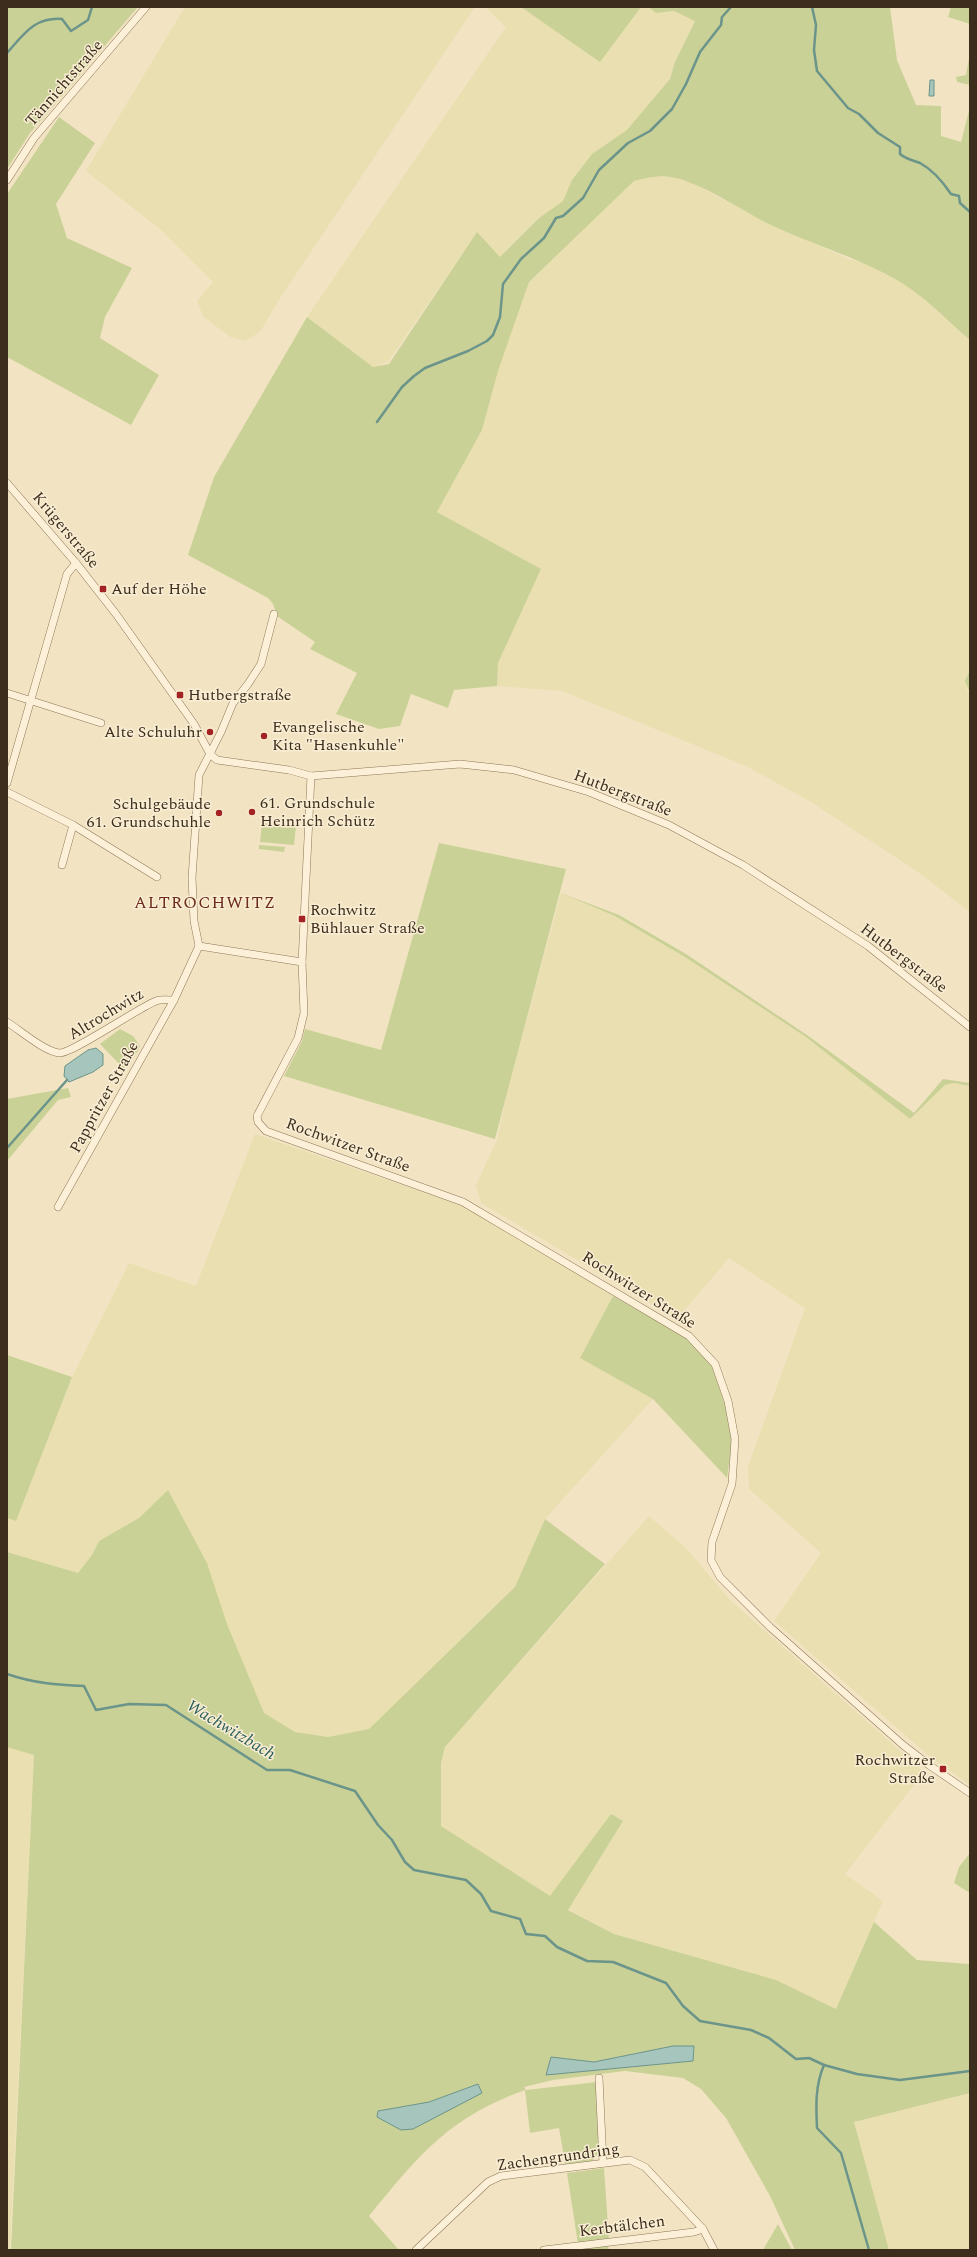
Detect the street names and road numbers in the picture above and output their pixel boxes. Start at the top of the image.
street label: Tännichtstraße [19,34,109,132]
street label: Krügerstraße [27,486,105,574]
street label: Hutbergstraße [570,763,676,823]
street label: Hutbergstraße [855,917,953,999]
street label: Altrochwitz [64,982,148,1046]
street label: Pappritzer Straße [63,1037,145,1157]
street label: Rochwitzer Straße [282,1111,414,1179]
street label: Rochwitzer Straße [577,1245,701,1335]
street label: Zachengrundring [495,2137,621,2177]
street label: Kerbtälchen [578,2209,666,2243]

